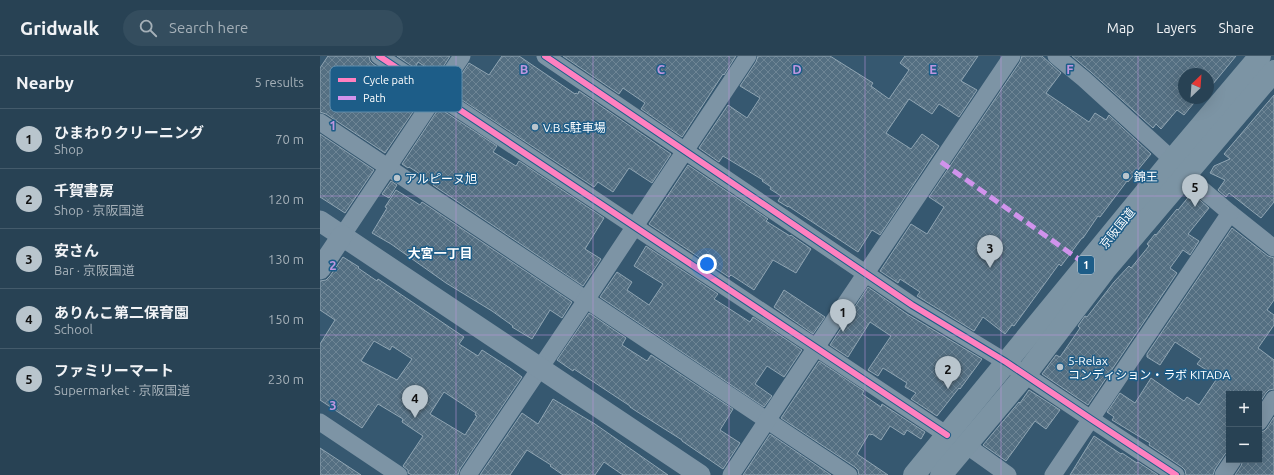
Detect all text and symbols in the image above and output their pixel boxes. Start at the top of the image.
search box [123,10,403,46]
text: Gridwalk [20,17,99,39]
icon: search [137,17,159,39]
text: Search here [169,19,248,36]
text: Map [1107,20,1134,36]
text: Layers [1156,20,1196,36]
text: Share [1218,20,1254,36]
text: B [520,62,529,76]
text: C [657,62,666,76]
text: D [792,62,802,76]
text: E [929,62,937,76]
text: F [1066,62,1074,76]
legend [330,66,462,112]
north arrow [1178,68,1214,104]
text: Nearby [16,73,74,92]
text: Cycle path [363,74,414,86]
text: 5 results [254,75,304,89]
text: Path [363,92,386,104]
text: 1 [329,118,337,132]
place label: V.B.S駐車場 [543,121,606,134]
marker: V.B.S駐車場 [530,122,540,132]
text: ひまわりクリーニング [54,124,204,141]
text: 1 [25,132,33,146]
text: 70 m [275,132,304,146]
text: Shop [54,142,83,156]
place label: 錦王 [1134,170,1158,183]
marker: 錦王 [1121,171,1131,181]
place label: アルピーヌ旭 [405,172,477,185]
marker: アルピーヌ旭 [392,173,402,183]
pin: 5 [1182,174,1208,207]
text: 千賀書房 [54,182,114,199]
text: 2 [25,192,33,206]
text: 120 m [268,192,304,206]
text: Shop · 京阪国道 [54,203,145,217]
street label: 京阪国道 [1097,205,1137,251]
pin: 3 [977,235,1003,268]
text: 安さん [54,242,99,259]
district label: 大宮一丁目 [407,246,473,260]
text: 3 [25,252,33,266]
text: 130 m [268,252,304,266]
your location [697,254,717,274]
road number: 1 [1078,256,1094,274]
text: 2 [329,258,337,272]
text: Bar · 京阪国道 [54,263,135,277]
pin: 1 [830,299,856,332]
text: ありんこ第二保育園 [54,304,189,321]
text: 4 [25,312,33,326]
text: 150 m [268,312,304,326]
text: School [54,322,93,336]
place label: 5-Relax コンディション・ラボ KITADA [1068,354,1230,381]
pin: 2 [935,356,961,389]
text: ファミリーマート [54,362,174,379]
marker: 5-Relax コンディション・ラボ KITADA [1055,362,1065,372]
text: 5 [25,372,33,386]
text: 230 m [268,372,304,386]
text: Supermarket · 京阪国道 [54,383,191,397]
pin: 4 [402,385,428,418]
map controls [1226,391,1262,463]
button: + [1226,391,1262,427]
text: 3 [329,398,337,412]
button: − [1226,427,1262,463]

